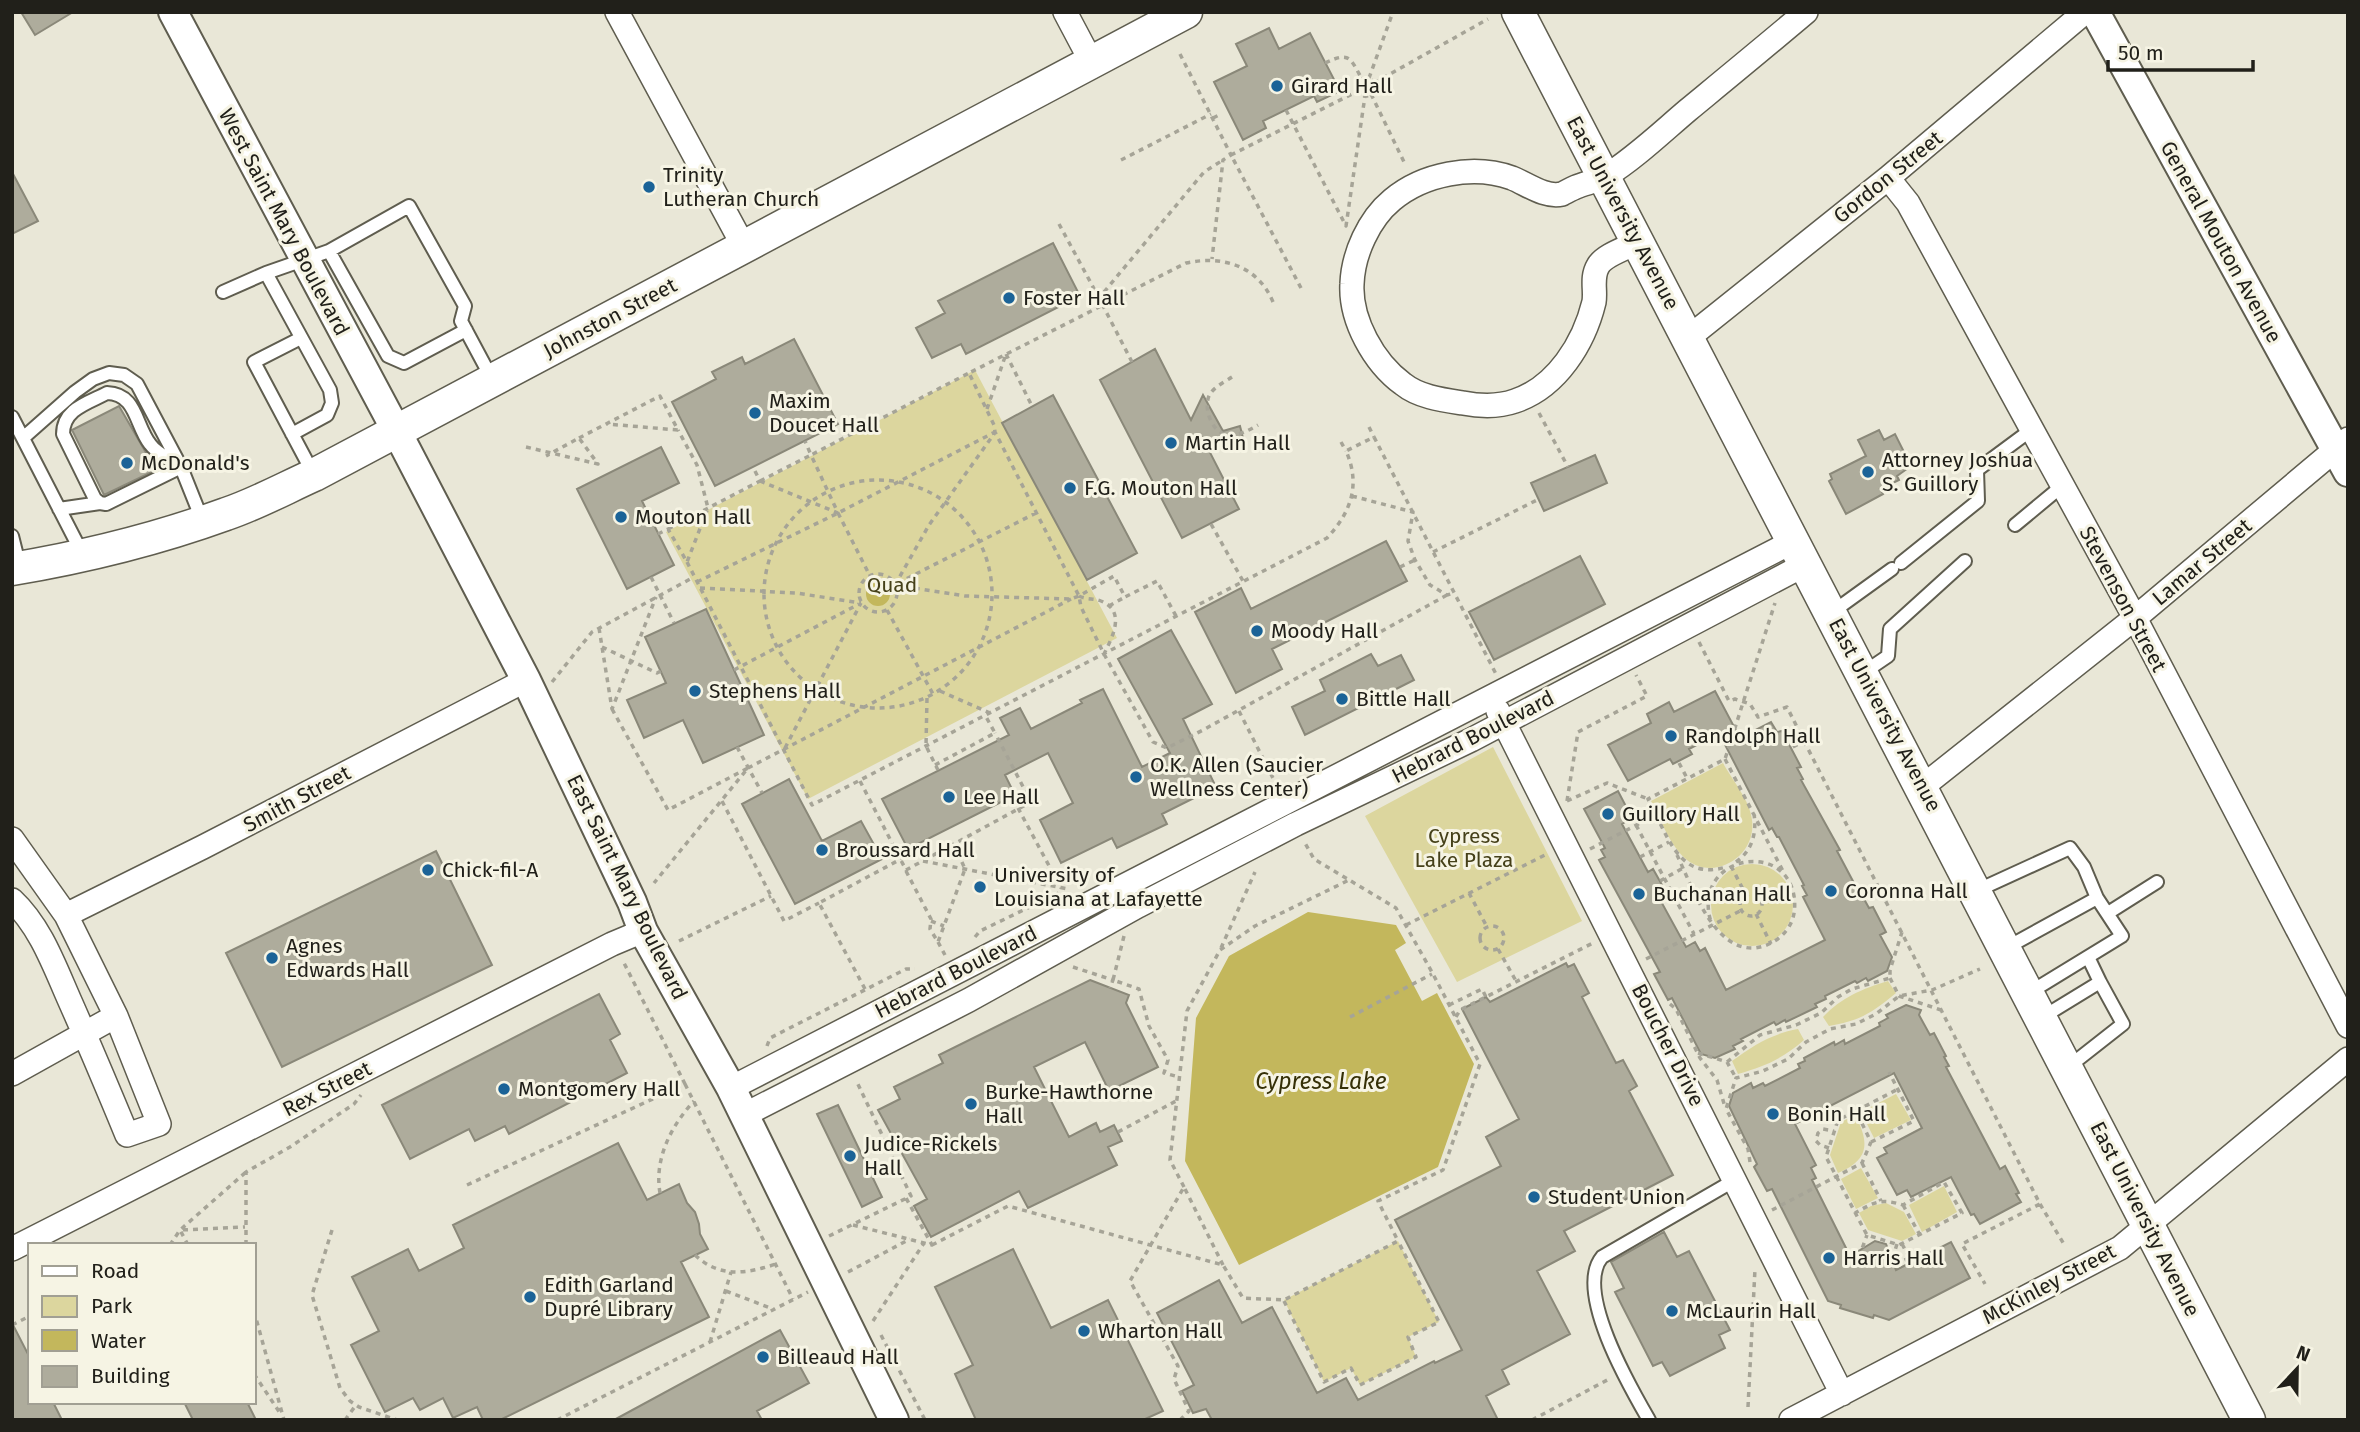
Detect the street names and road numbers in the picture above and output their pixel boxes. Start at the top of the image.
street label: West Saint Mary Boulevard [213,104,355,340]
street label: East University Avenue [1561,112,1685,314]
street label: Gordon Street [1828,125,1948,229]
street label: General Mouton Avenue [2155,137,2287,347]
street label: Johnston Street [539,272,682,364]
street label: Lamar Street [2147,513,2257,611]
street label: Stevenson Street [2074,522,2172,677]
street label: East University Avenue [1823,614,1947,816]
street label: Hebrard Boulevard [1387,685,1559,789]
street label: Smith Street [239,760,355,838]
street label: East Saint Mary Boulevard [561,770,693,1004]
street label: Hebrard Boulevard [870,920,1042,1024]
street label: Boucher Drive [1626,979,1710,1111]
street label: Rex Street [278,1055,376,1122]
street label: East University Avenue [2084,1117,2206,1321]
street label: McKinley Street [1978,1238,2120,1330]

